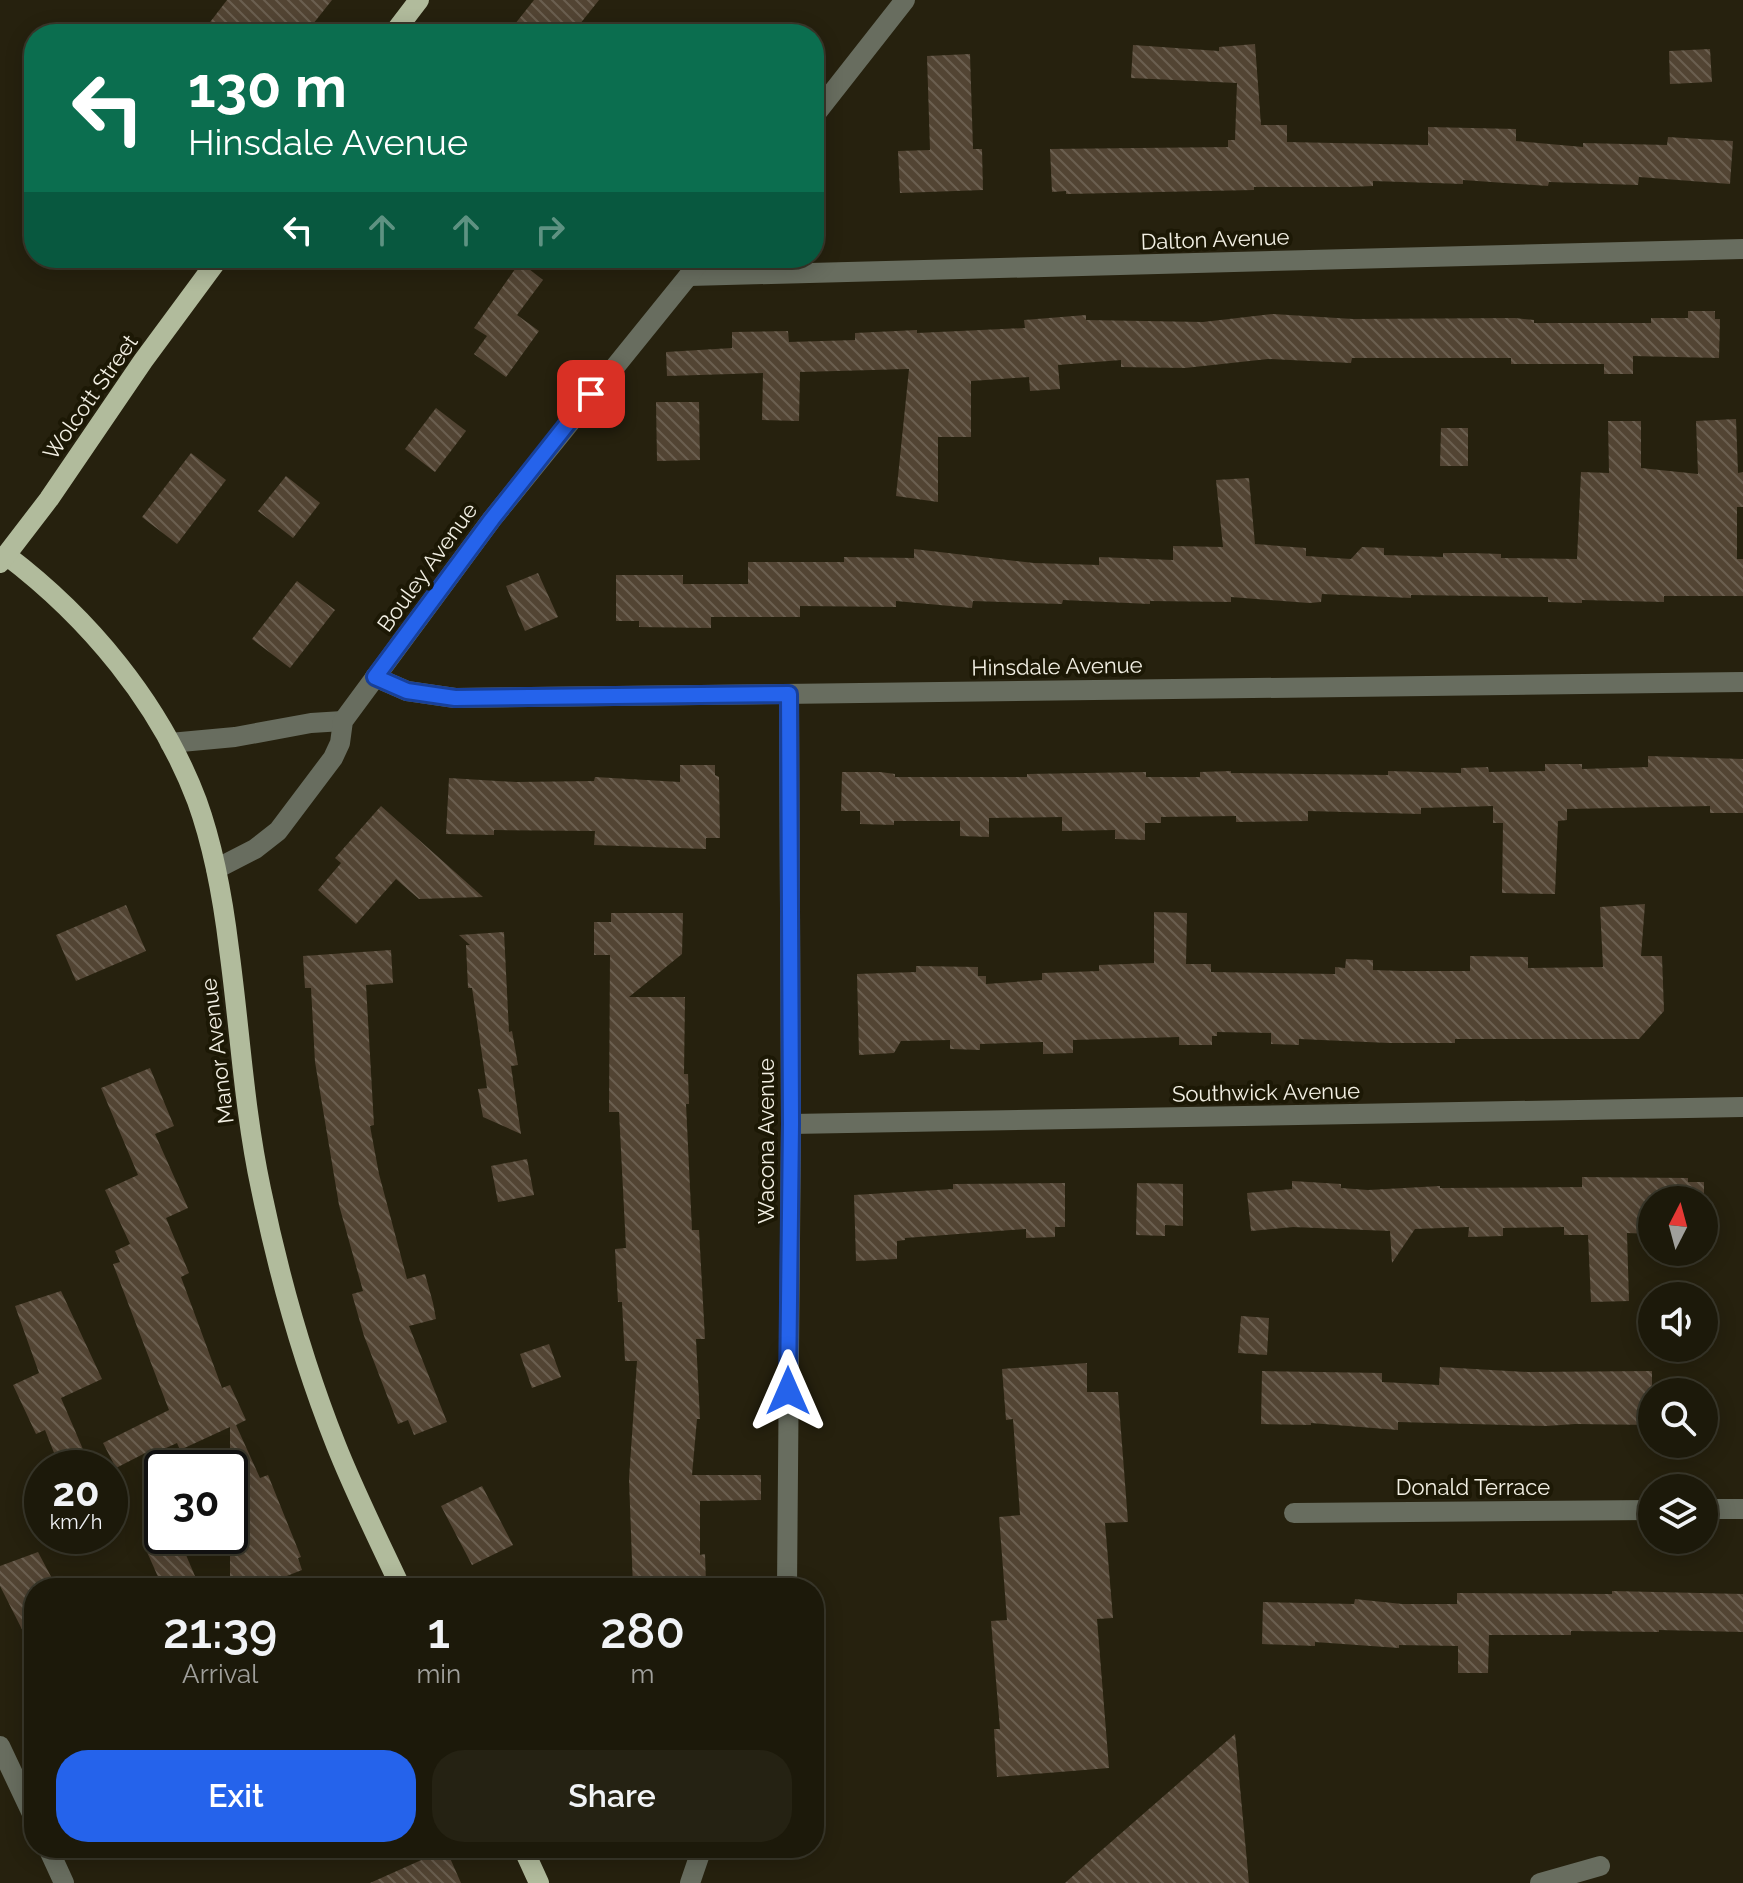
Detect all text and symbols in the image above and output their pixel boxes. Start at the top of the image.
text: 130 m [188,54,347,120]
icon: left [56,56,160,160]
text: Hinsdale Avenue [188,121,468,163]
icon: left [276,208,320,252]
icon: ahead [360,208,404,252]
icon: ahead [444,208,488,252]
icon: right [528,208,572,252]
street label: Dalton Avenue [1140,223,1290,255]
street label: Wolcott Street [37,329,143,465]
pin [557,360,625,428]
icon: arrive [569,372,613,416]
street label: Bouley Avenue [372,497,482,636]
street label: Hinsdale Avenue [971,652,1143,680]
street label: Manor Avenue [195,977,239,1125]
street label: Wacona Avenue [753,1058,779,1224]
street label: Southwick Avenue [1172,1077,1360,1107]
north arrow [1638,1186,1718,1266]
map controls [1638,1186,1718,1554]
button: sound [1638,1282,1718,1362]
position arrow [746,1349,830,1433]
button: search [1638,1378,1718,1458]
speed limit sign: 30 [144,1450,248,1554]
text: 20 [52,1468,100,1515]
street label: Donald Terrace [1396,1474,1550,1500]
button: layers [1638,1474,1718,1554]
text: km/h [50,1510,102,1534]
text: 21:39 [163,1603,277,1659]
text: 1 [427,1603,450,1659]
text: 280 [600,1603,685,1659]
text: Arrival [182,1659,258,1689]
text: min [416,1659,461,1689]
text: m [631,1659,655,1689]
button: Exit [56,1750,416,1842]
button: Share [432,1750,792,1842]

